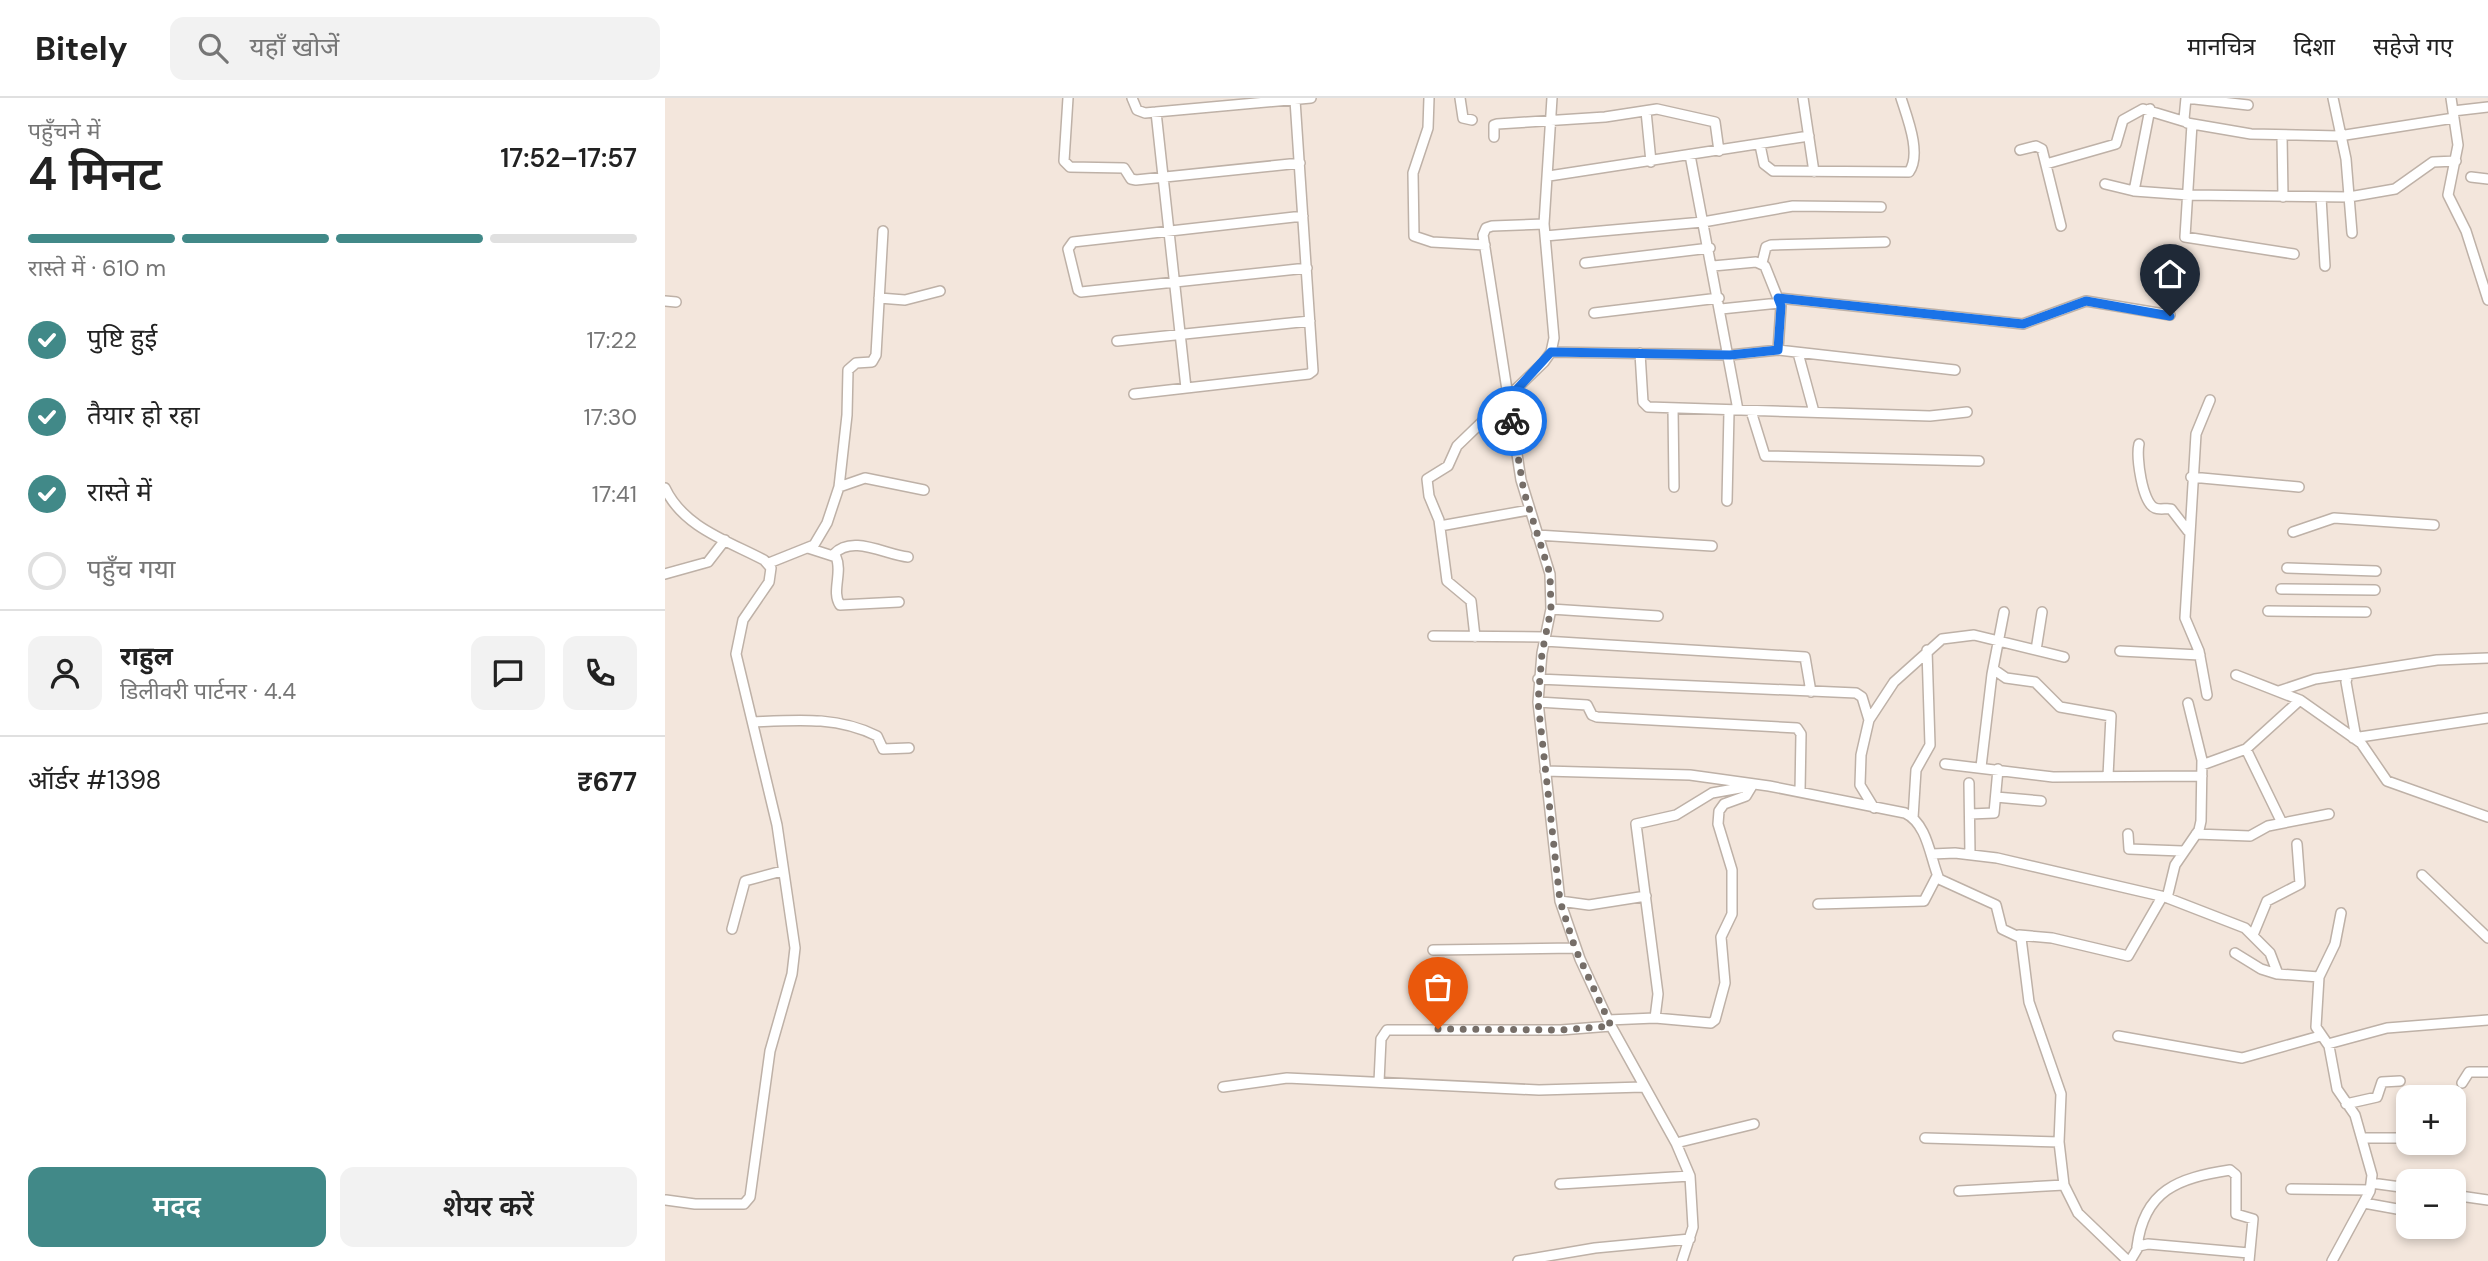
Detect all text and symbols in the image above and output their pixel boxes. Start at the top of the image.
search box [170,17,660,80]
text: Bitely [35,27,128,70]
icon: search [194,29,232,67]
text: यहाँ खोजें [250,30,339,64]
text: मानचित्र [2187,31,2256,62]
text: दिशा [2294,31,2335,62]
text: सहेजे गए [2373,31,2453,62]
text: पहुँचने में [28,116,101,146]
text: 17:52–17:57 [500,141,637,175]
text: 4 मिनट [28,144,162,204]
pin [2140,244,2200,316]
text: रास्ते में · 610 m [28,253,166,283]
icon: home [2151,255,2189,293]
icon: check [28,321,66,359]
text: पुष्टि हुई [87,321,157,355]
text: 17:22 [586,325,637,355]
courier [1477,386,1547,456]
icon: check [28,398,66,436]
text: तैयार हो रहा [87,398,200,432]
text: 17:30 [584,402,637,432]
icon: bike [1493,402,1531,440]
icon: check [28,475,66,513]
text: रास्ते में [87,475,152,509]
text: 17:41 [592,479,637,509]
text: पहुँच गया [87,552,175,586]
button: person [28,636,102,710]
button: chat [471,636,545,710]
button: phone [563,636,637,710]
text: राहुल [120,639,173,673]
text: डिलीवरी पार्टनर · 4.4 [120,676,296,706]
text: ऑर्डर #1398 [28,763,161,797]
text: ₹677 [577,765,637,799]
pin [1408,957,1468,1029]
icon: bag [1419,968,1457,1006]
map controls [2396,1085,2466,1239]
button: + [2396,1085,2466,1155]
button: मदद [28,1167,326,1247]
button: शेयर करें [340,1167,637,1247]
button: − [2396,1169,2466,1239]

